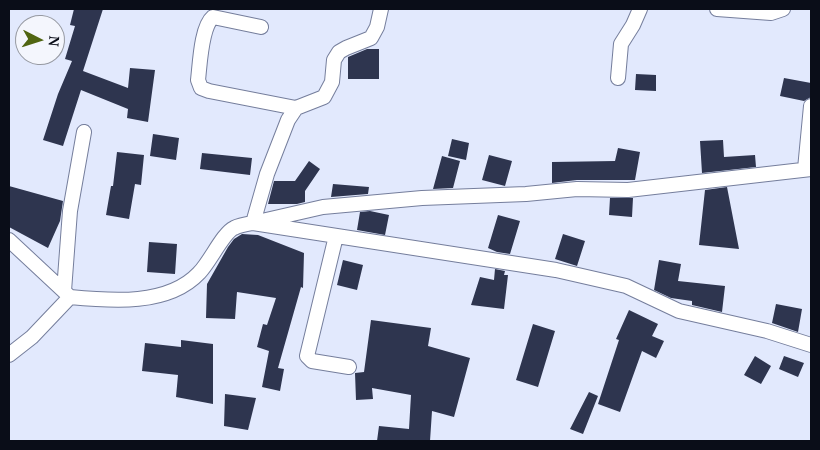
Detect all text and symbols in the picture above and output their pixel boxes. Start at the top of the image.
north arrow [15,15,65,65]
text: N [45,35,64,47]

